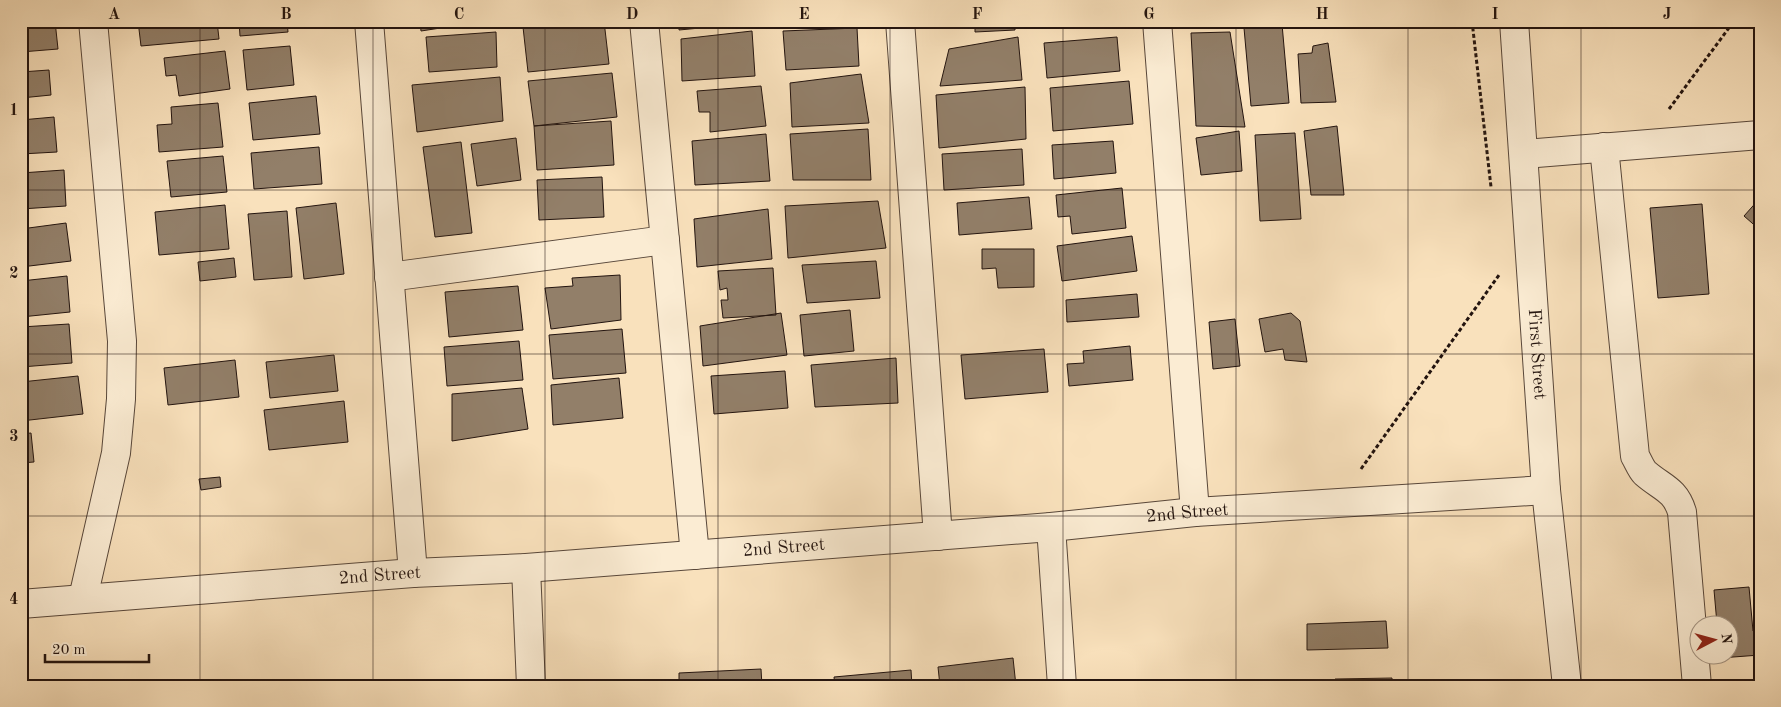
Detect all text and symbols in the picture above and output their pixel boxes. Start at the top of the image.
text: A [108,7,120,23]
text: B [280,7,292,23]
text: C [454,7,464,23]
text: D [626,7,638,23]
text: E [798,7,810,23]
text: F [972,7,983,23]
text: G [1143,7,1155,23]
text: H [1315,7,1329,23]
text: I [1491,7,1499,23]
text: J [1663,7,1672,23]
text: 1 [9,103,19,119]
text: 2 [9,266,19,282]
street label: First Street [1525,308,1549,400]
text: 3 [9,429,19,445]
street label: 2nd Street [1145,501,1229,526]
street label: 2nd Street [742,536,826,560]
street label: 2nd Street [338,564,421,588]
text: 4 [9,592,19,608]
north arrow [1688,614,1738,664]
scale bar [45,632,149,664]
text: N [1718,633,1733,645]
text: 20 m [52,643,86,658]

